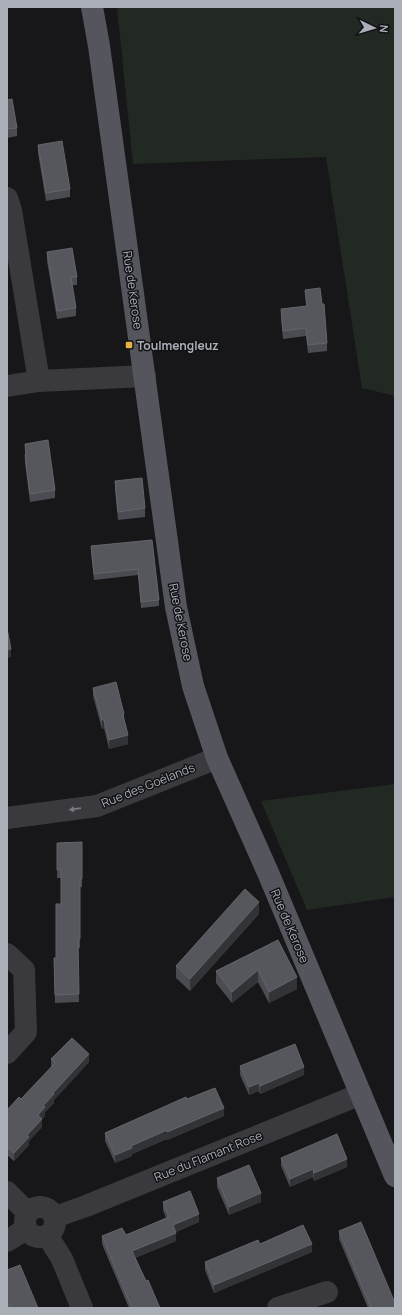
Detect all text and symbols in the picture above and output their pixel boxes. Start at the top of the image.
north arrow [354,8,394,48]
text: N [377,24,392,34]
street label: Rue de Kerose [119,250,147,330]
place label: Toulmengleuz [137,337,219,354]
marker: Toulmengleuz [124,340,134,350]
street label: Rue de Kerose [165,582,197,662]
street label: Rue des Goélands [99,758,197,812]
one-way arrow [69,806,81,812]
street label: Rue de Kerose [267,886,313,966]
street label: Rue du Flamant Rose [151,1127,265,1185]

